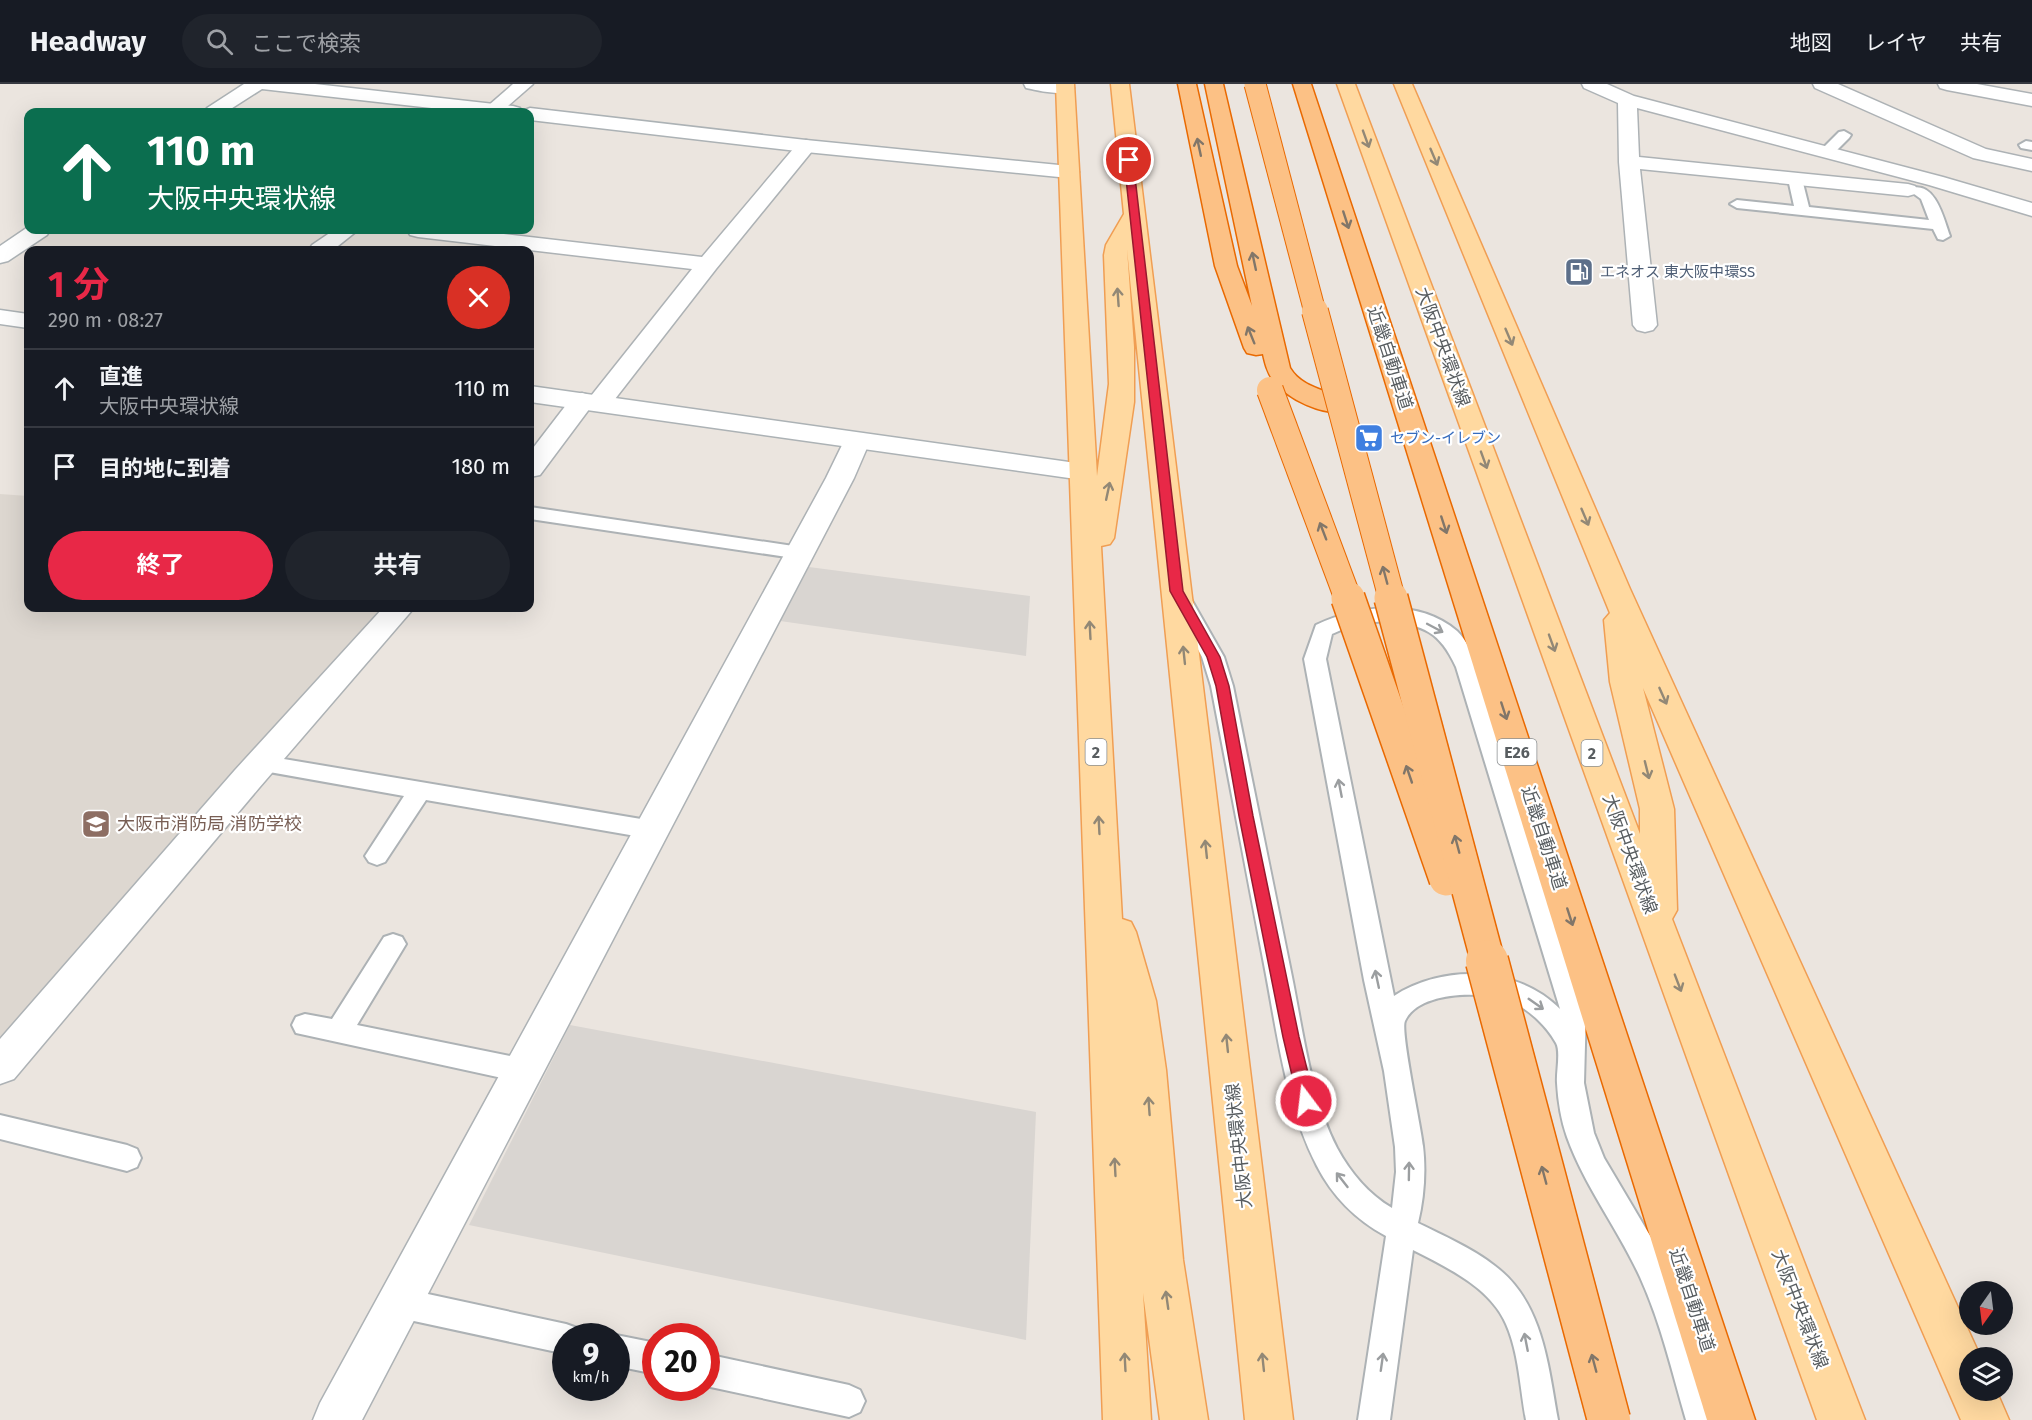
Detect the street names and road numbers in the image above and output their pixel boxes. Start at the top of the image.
street label: 大阪中央環状線 [1411,284,1475,410]
street label: 近畿自動車道 [1363,303,1417,413]
road number: 2 [1086,739,1106,765]
road number: E26 [1498,739,1537,765]
road number: 2 [1582,740,1602,766]
street label: 近畿自動車道 [1517,783,1571,893]
street label: 大阪中央環状線 [1598,791,1662,917]
street label: 大阪中央環状線 [1221,1082,1257,1210]
street label: 近畿自動車道 [1665,1245,1719,1355]
street label: 大阪中央環状線 [1767,1246,1833,1372]

